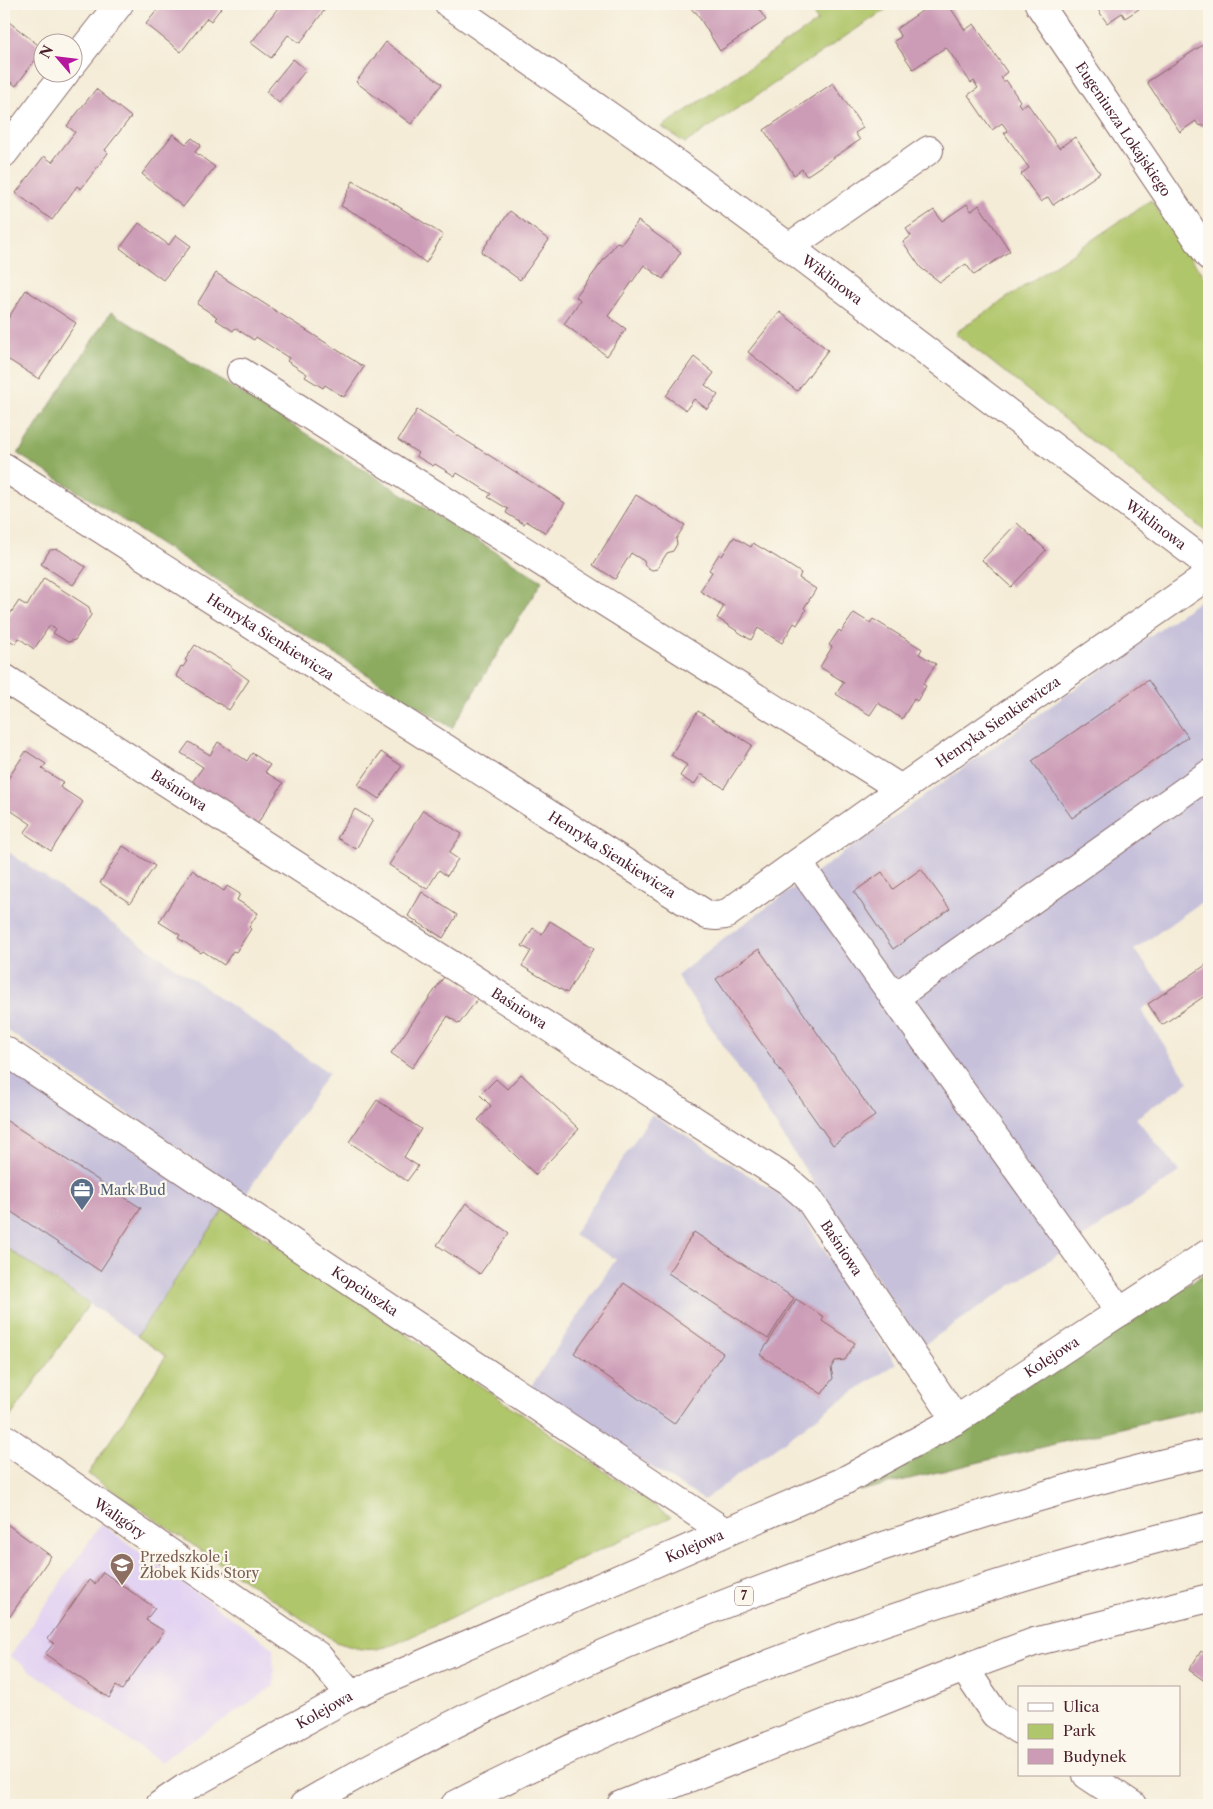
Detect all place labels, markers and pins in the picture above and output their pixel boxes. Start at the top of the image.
office icon: Mark Bud [69,1177,95,1211]
place label: Mark Bud [100,1181,166,1199]
place label: Przedszkole i Żłobek Kids Story [140,1548,259,1582]
school or university icon: Przedszkole i Żłobek Kids Story [109,1552,135,1586]

